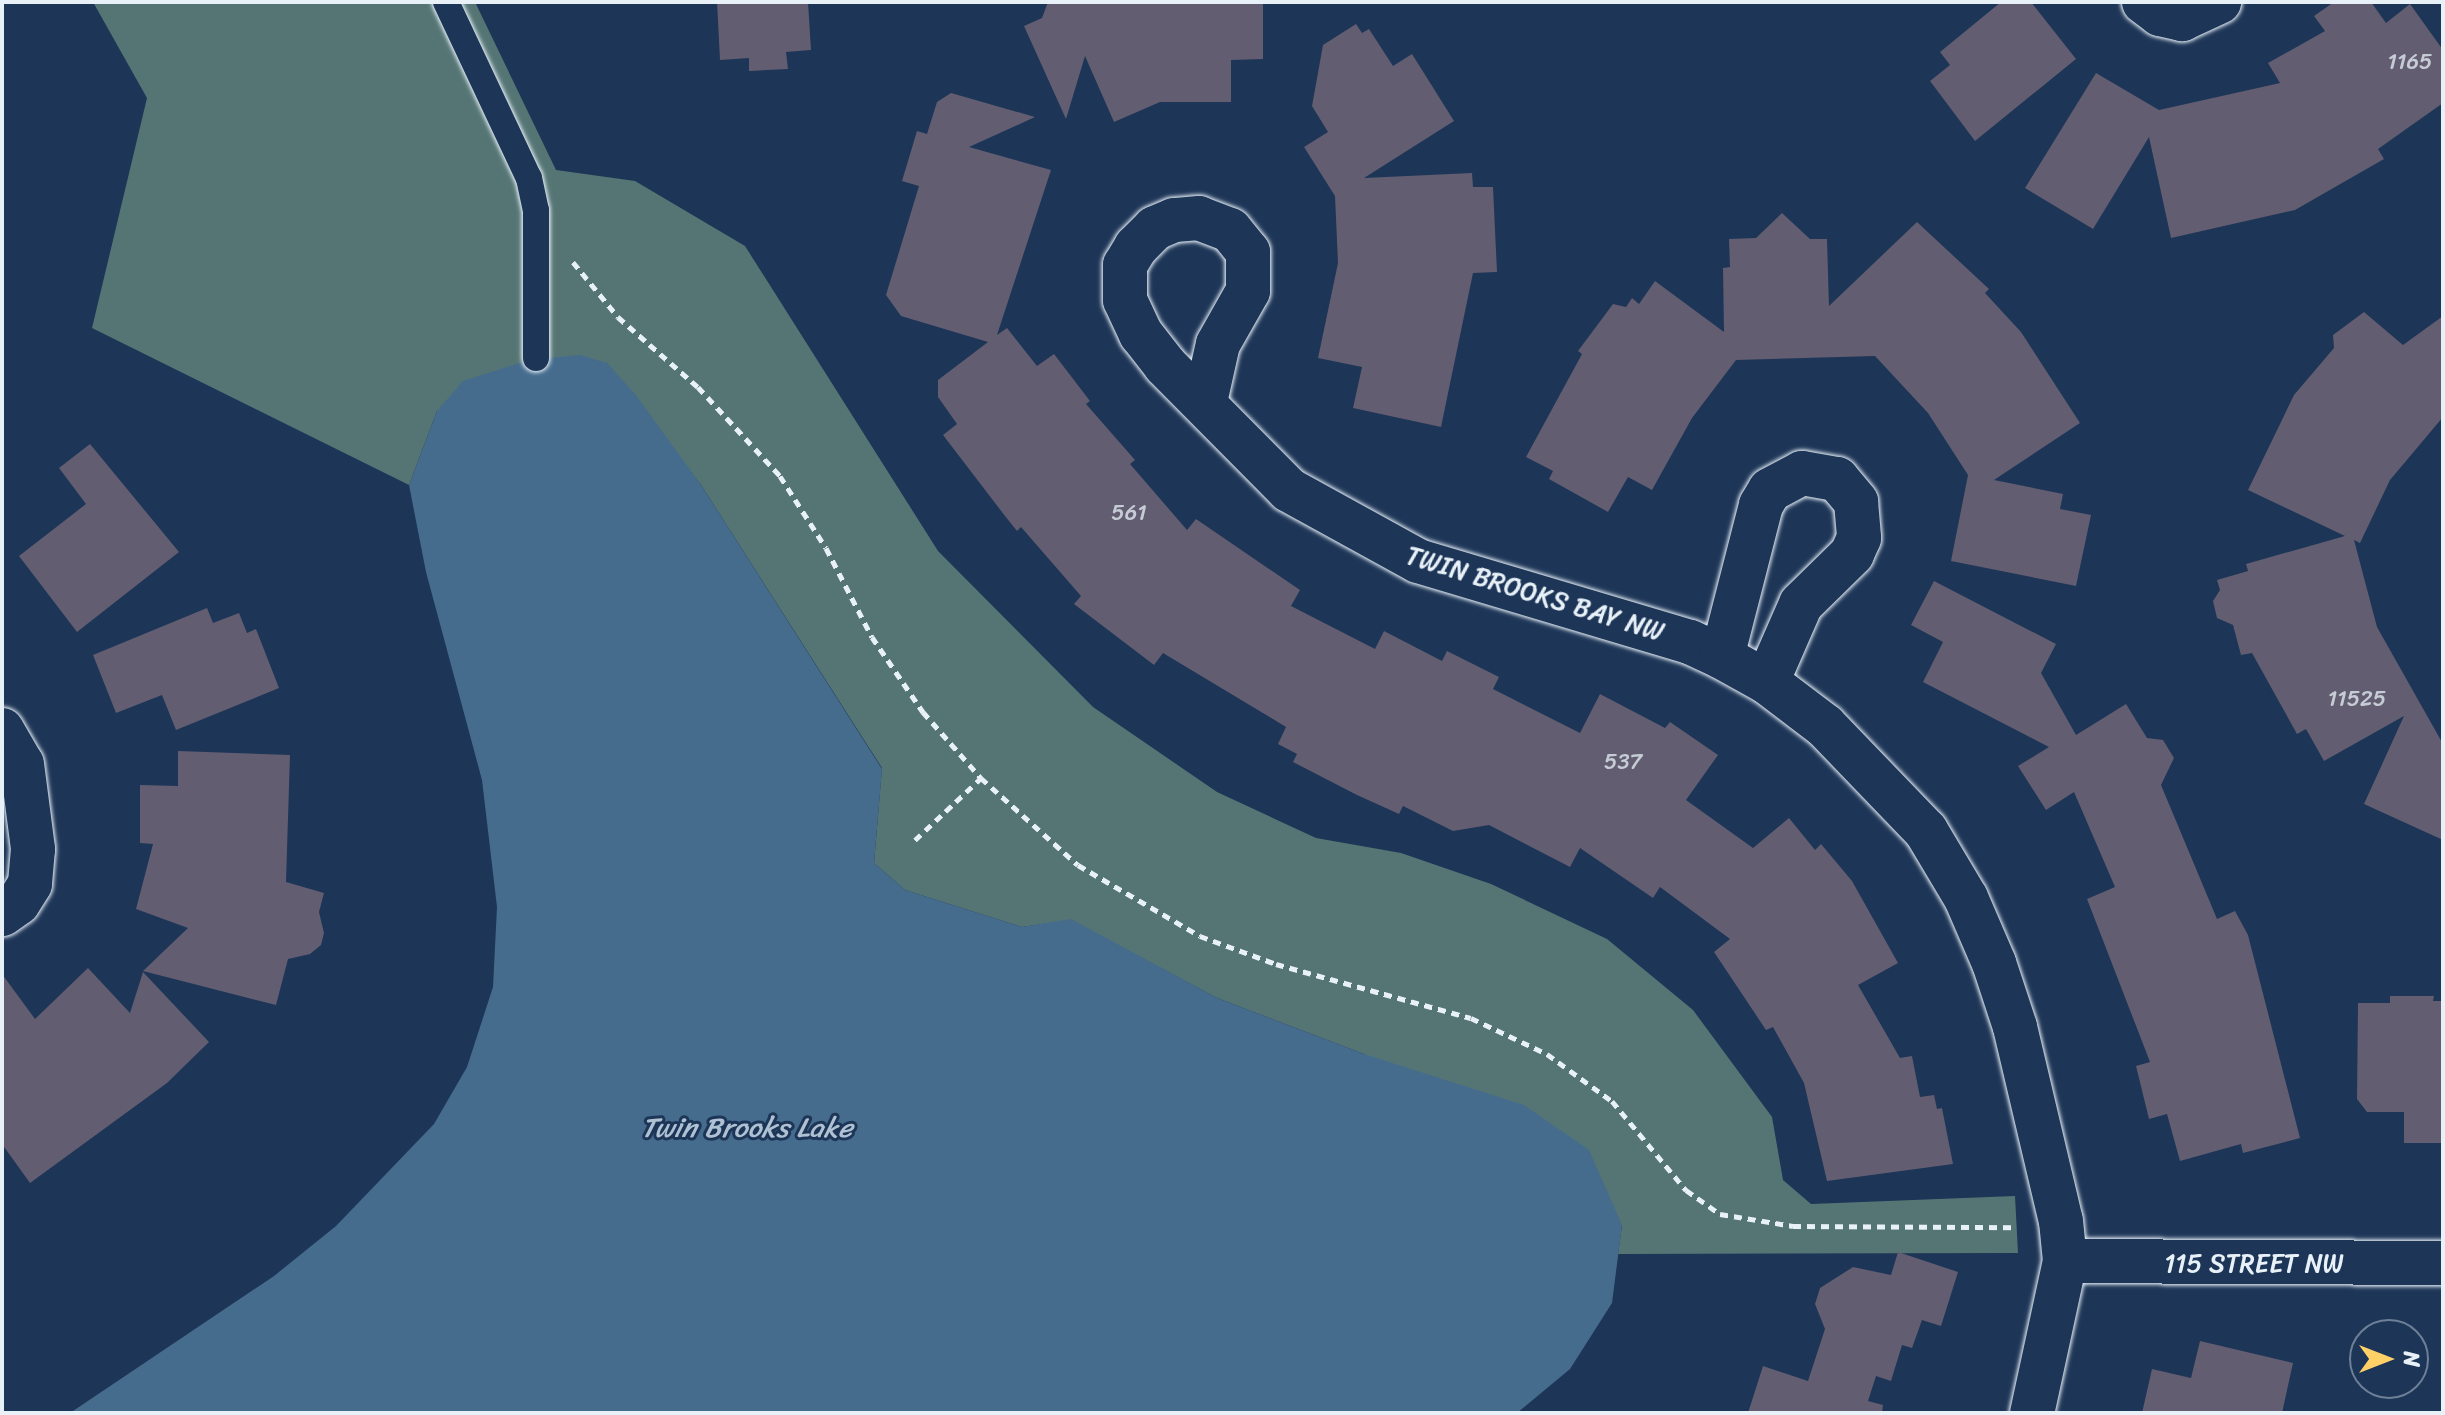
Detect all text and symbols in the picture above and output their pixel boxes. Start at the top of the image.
house number: 1165 [2388,49,2432,75]
house number: 561 [1111,500,1147,526]
street label: TWIN BROOKS BAY NW [1402,540,1668,648]
house number: 11525 [2328,686,2386,712]
house number: 537 [1604,749,1642,775]
water label: Twin Brooks Lake [642,1111,852,1145]
street label: 115 STREET NW [2164,1248,2344,1280]
north arrow [2349,1319,2429,1399]
text: N [2392,1351,2431,1367]

